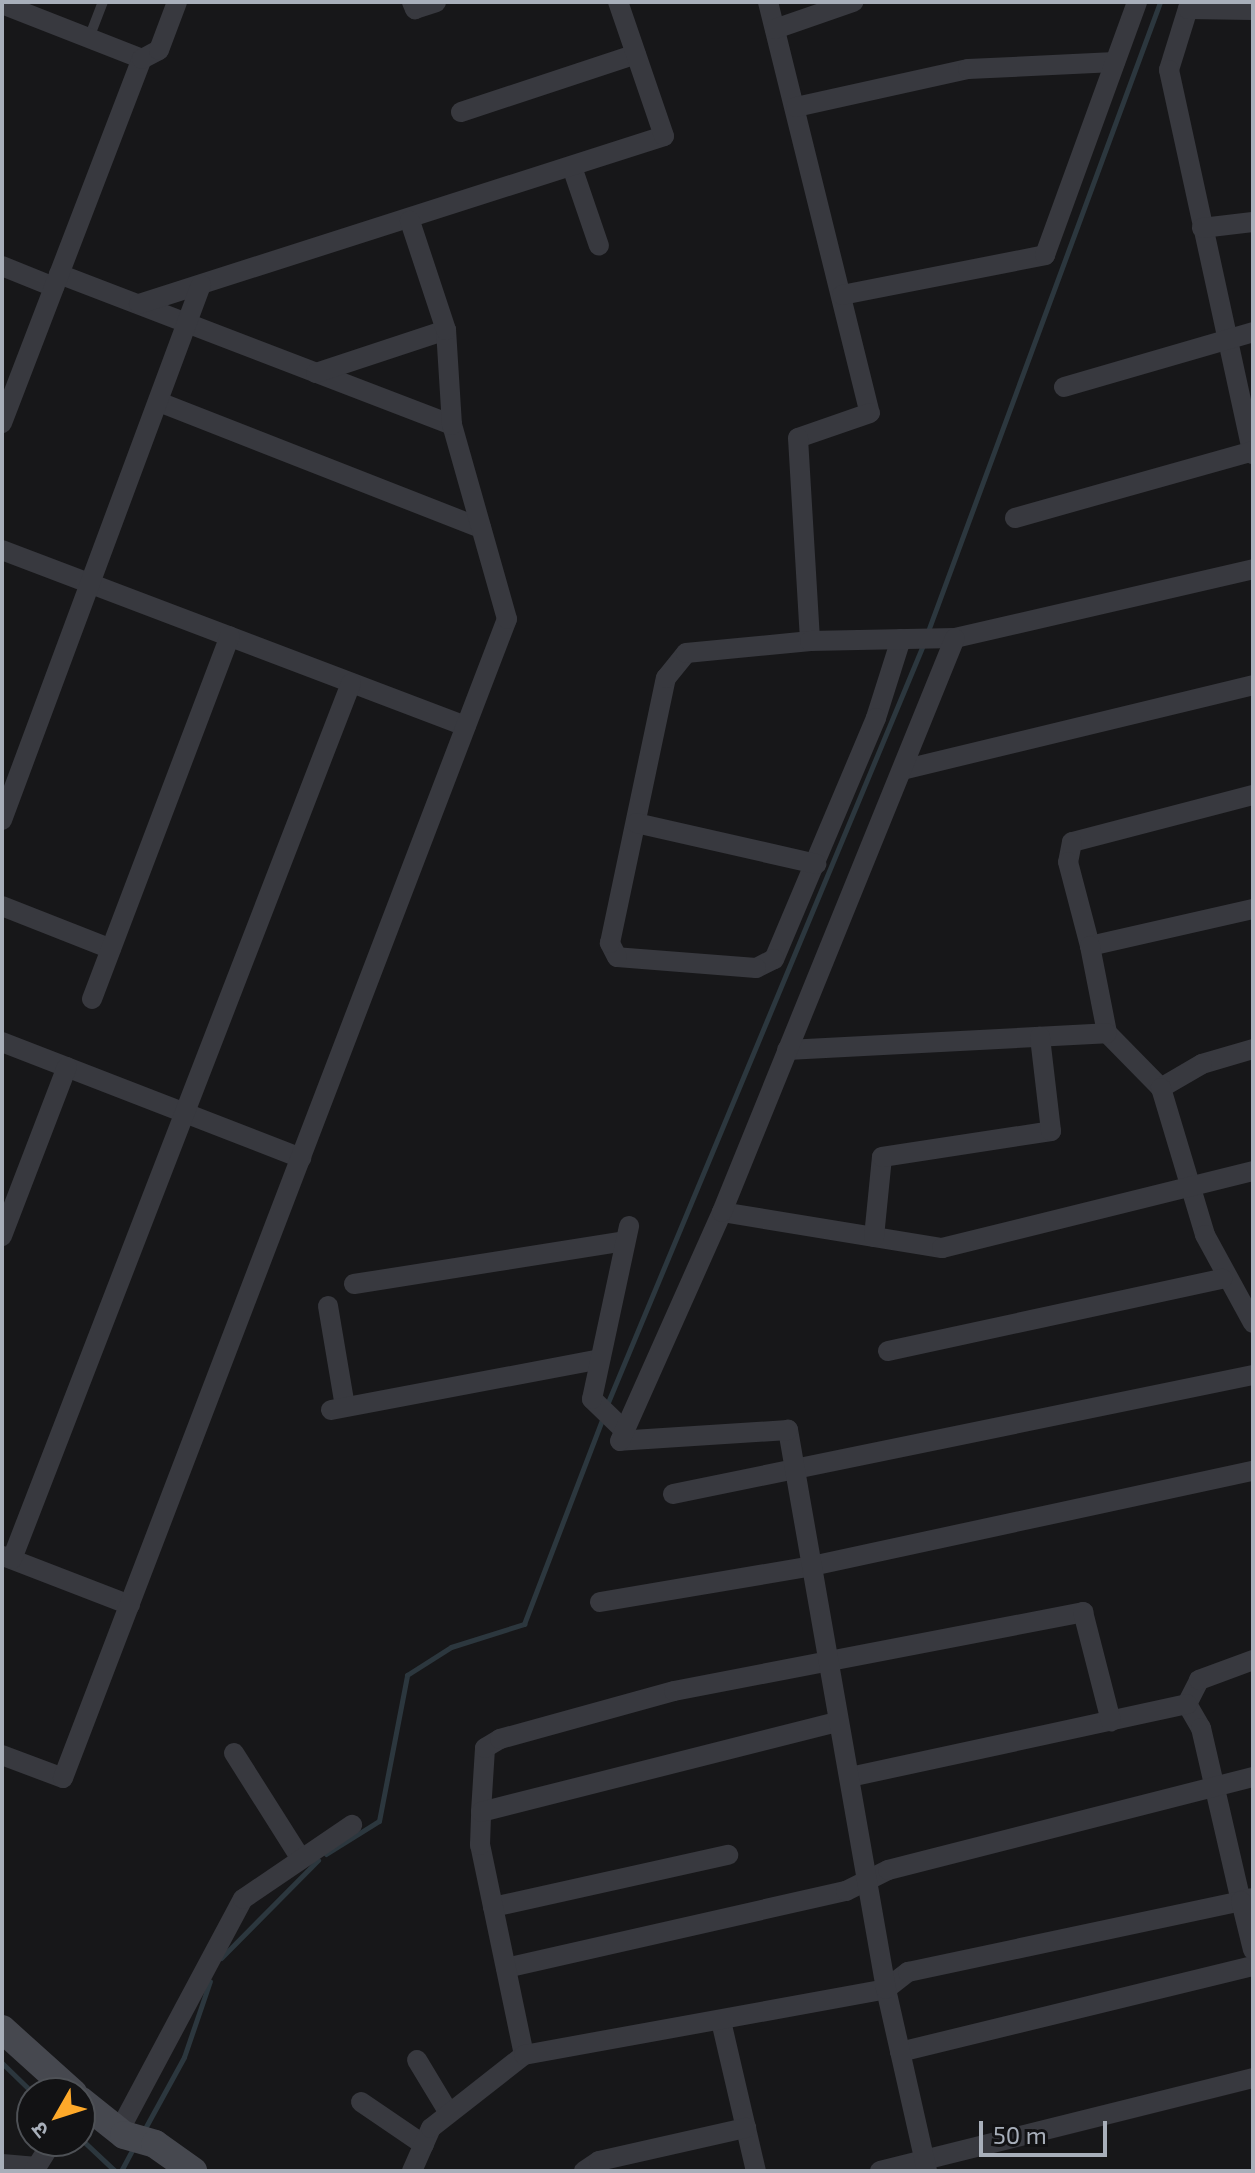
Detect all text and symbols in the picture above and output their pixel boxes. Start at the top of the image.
north arrow [16,2077,96,2157]
scale bar [983,2105,1111,2155]
text: उ [25,2118,53,2144]
text: 50 m [993,2120,1047,2149]

